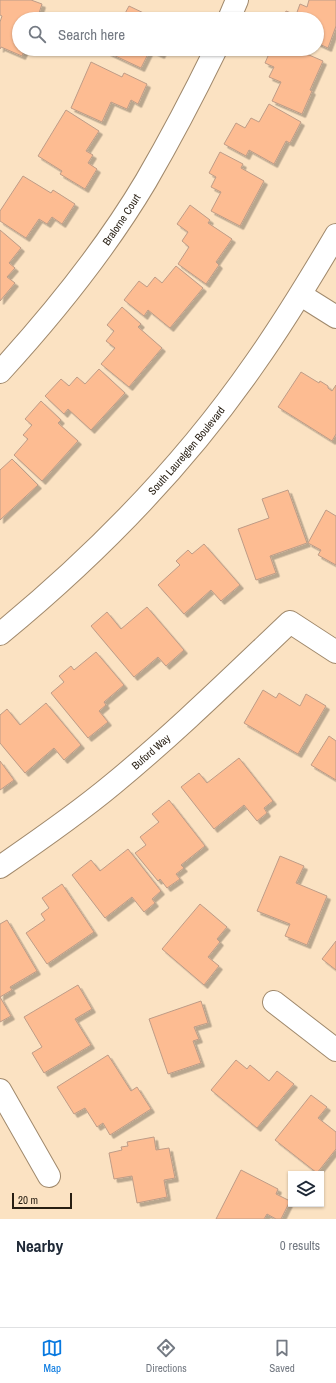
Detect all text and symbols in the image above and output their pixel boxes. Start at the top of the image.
search box [12,12,324,56]
icon: search [26,23,48,45]
text: Search here [58,24,125,45]
street label: Bralorne Court [99,191,144,248]
street label: South Laurelglen Boulevard [145,403,228,498]
street label: Buford Way [129,731,173,772]
map controls [288,1171,324,1207]
button: layers [288,1171,324,1207]
scale bar [12,1191,72,1210]
text: 20 m [18,1193,38,1207]
text: Nearby [16,1234,63,1257]
text: 0 results [280,1237,320,1254]
tab: Map [41,1337,63,1375]
tab: Directions [146,1337,187,1375]
tab: Saved [269,1337,295,1375]

